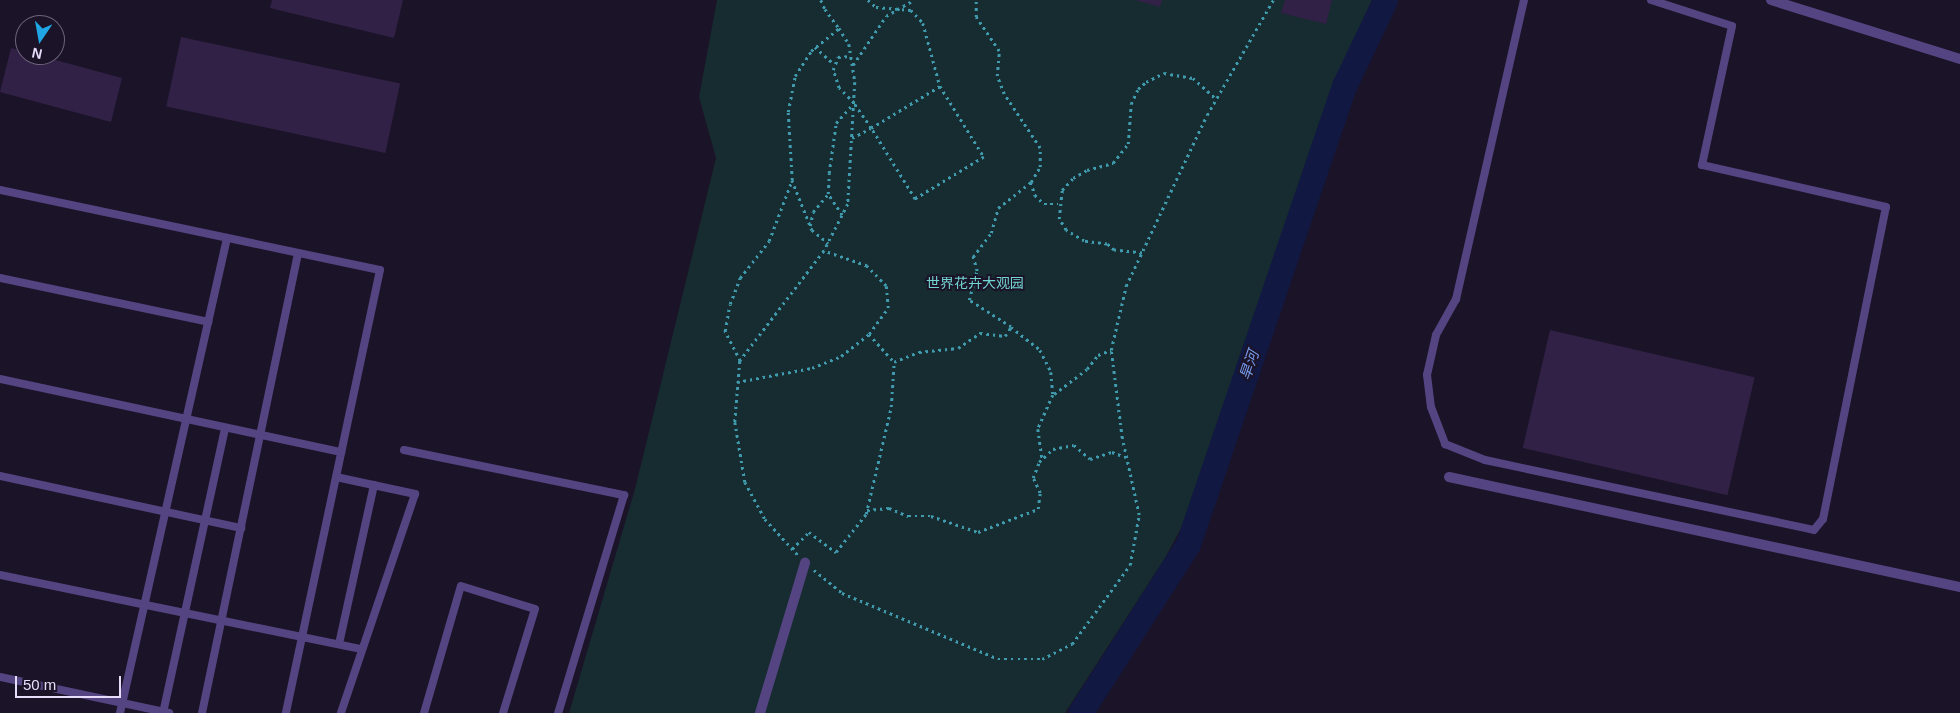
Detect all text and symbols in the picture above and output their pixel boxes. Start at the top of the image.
north arrow [15,15,65,65]
text: N [30,45,44,63]
park label: 世界花卉大观园 [926,275,1024,291]
water label: 旱河 [1236,348,1262,382]
scale bar [18,666,124,698]
text: 50 m [23,676,56,693]

